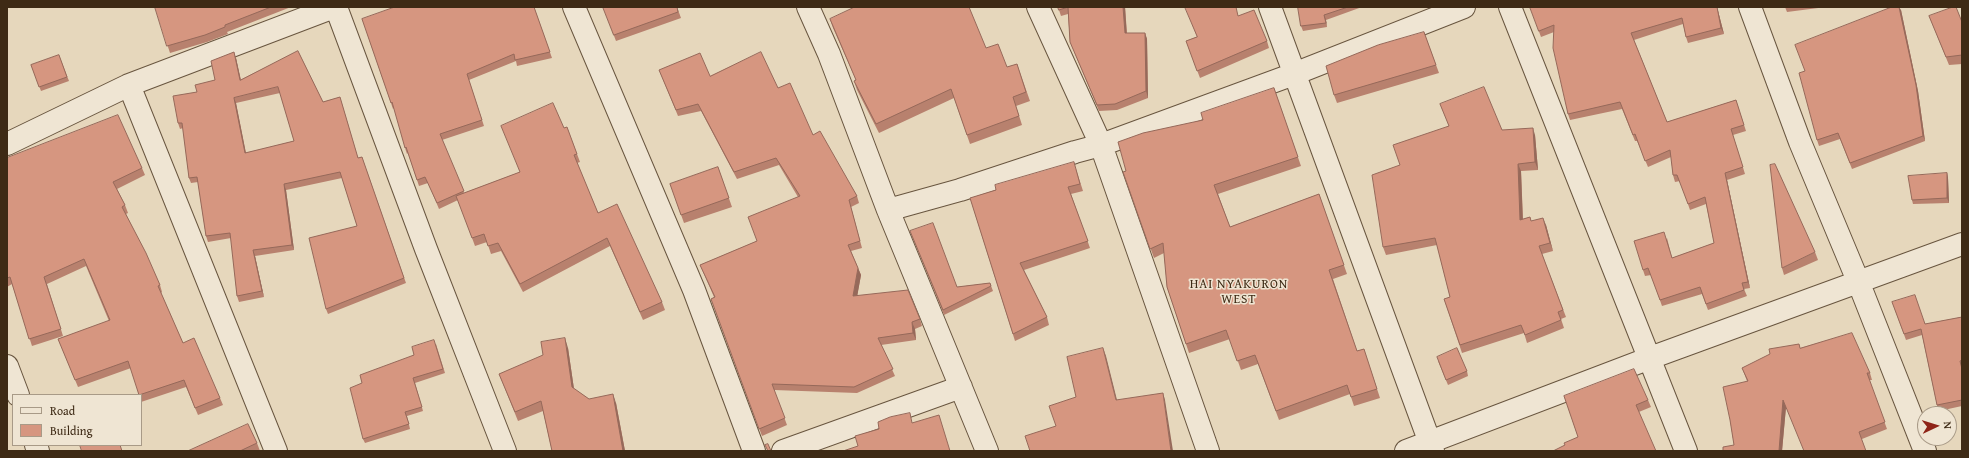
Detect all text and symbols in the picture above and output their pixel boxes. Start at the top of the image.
district label: HAI NYAKURON WEST [1190,277,1288,308]
legend [12,394,142,446]
text: Road [50,402,75,419]
north arrow [1917,406,1957,446]
text: N [1940,421,1956,429]
text: Building [50,422,93,439]

